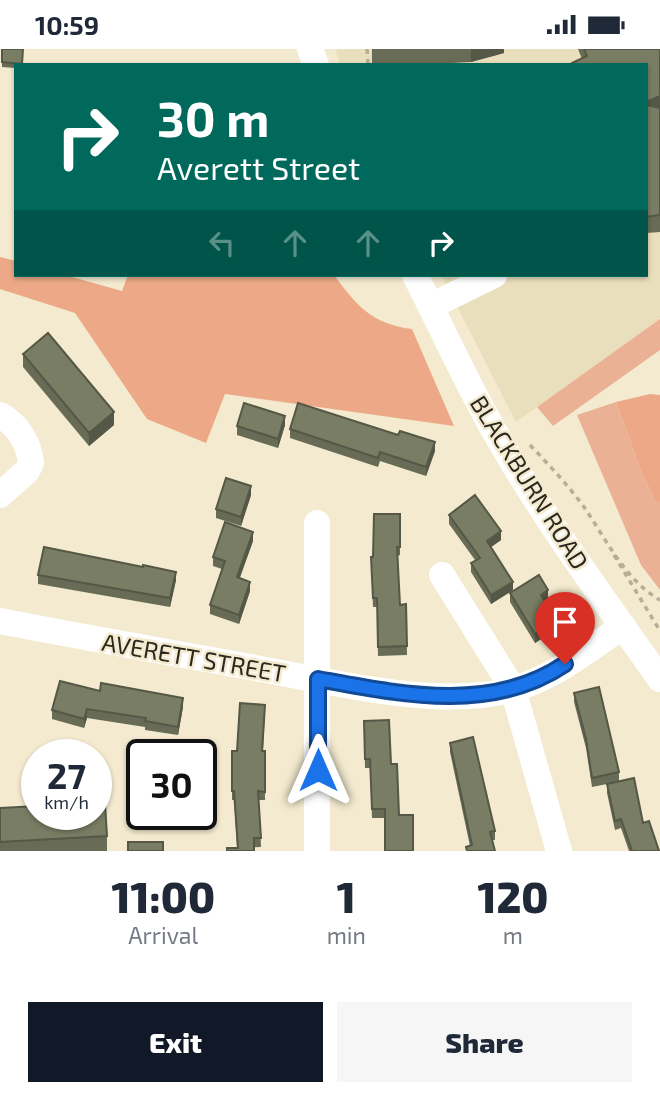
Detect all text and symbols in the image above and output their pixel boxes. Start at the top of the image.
text: 10:59 [35,9,99,40]
text: 30 m [157,88,269,147]
icon: right [42,91,133,182]
text: Averett Street [157,148,360,186]
icon: left [203,224,241,262]
icon: ahead [276,224,314,262]
icon: ahead [349,224,387,262]
icon: right [422,224,460,262]
street label: BLACKBURN ROAD [465,390,595,574]
pin [535,592,595,664]
icon: arrive [546,603,584,641]
street label: AVERETT STREET [100,627,288,687]
position arrow [281,733,355,807]
speed limit sign: 30 [126,739,217,830]
text: 27 [47,754,86,796]
text: km/h [44,791,89,813]
text: 11:00 [112,871,215,921]
text: 1 [337,871,356,921]
text: 120 [477,871,548,921]
text: Arrival [128,921,198,949]
text: min [327,921,366,949]
text: m [503,921,523,949]
button: Exit [28,1002,323,1082]
button: Share [337,1002,632,1082]

